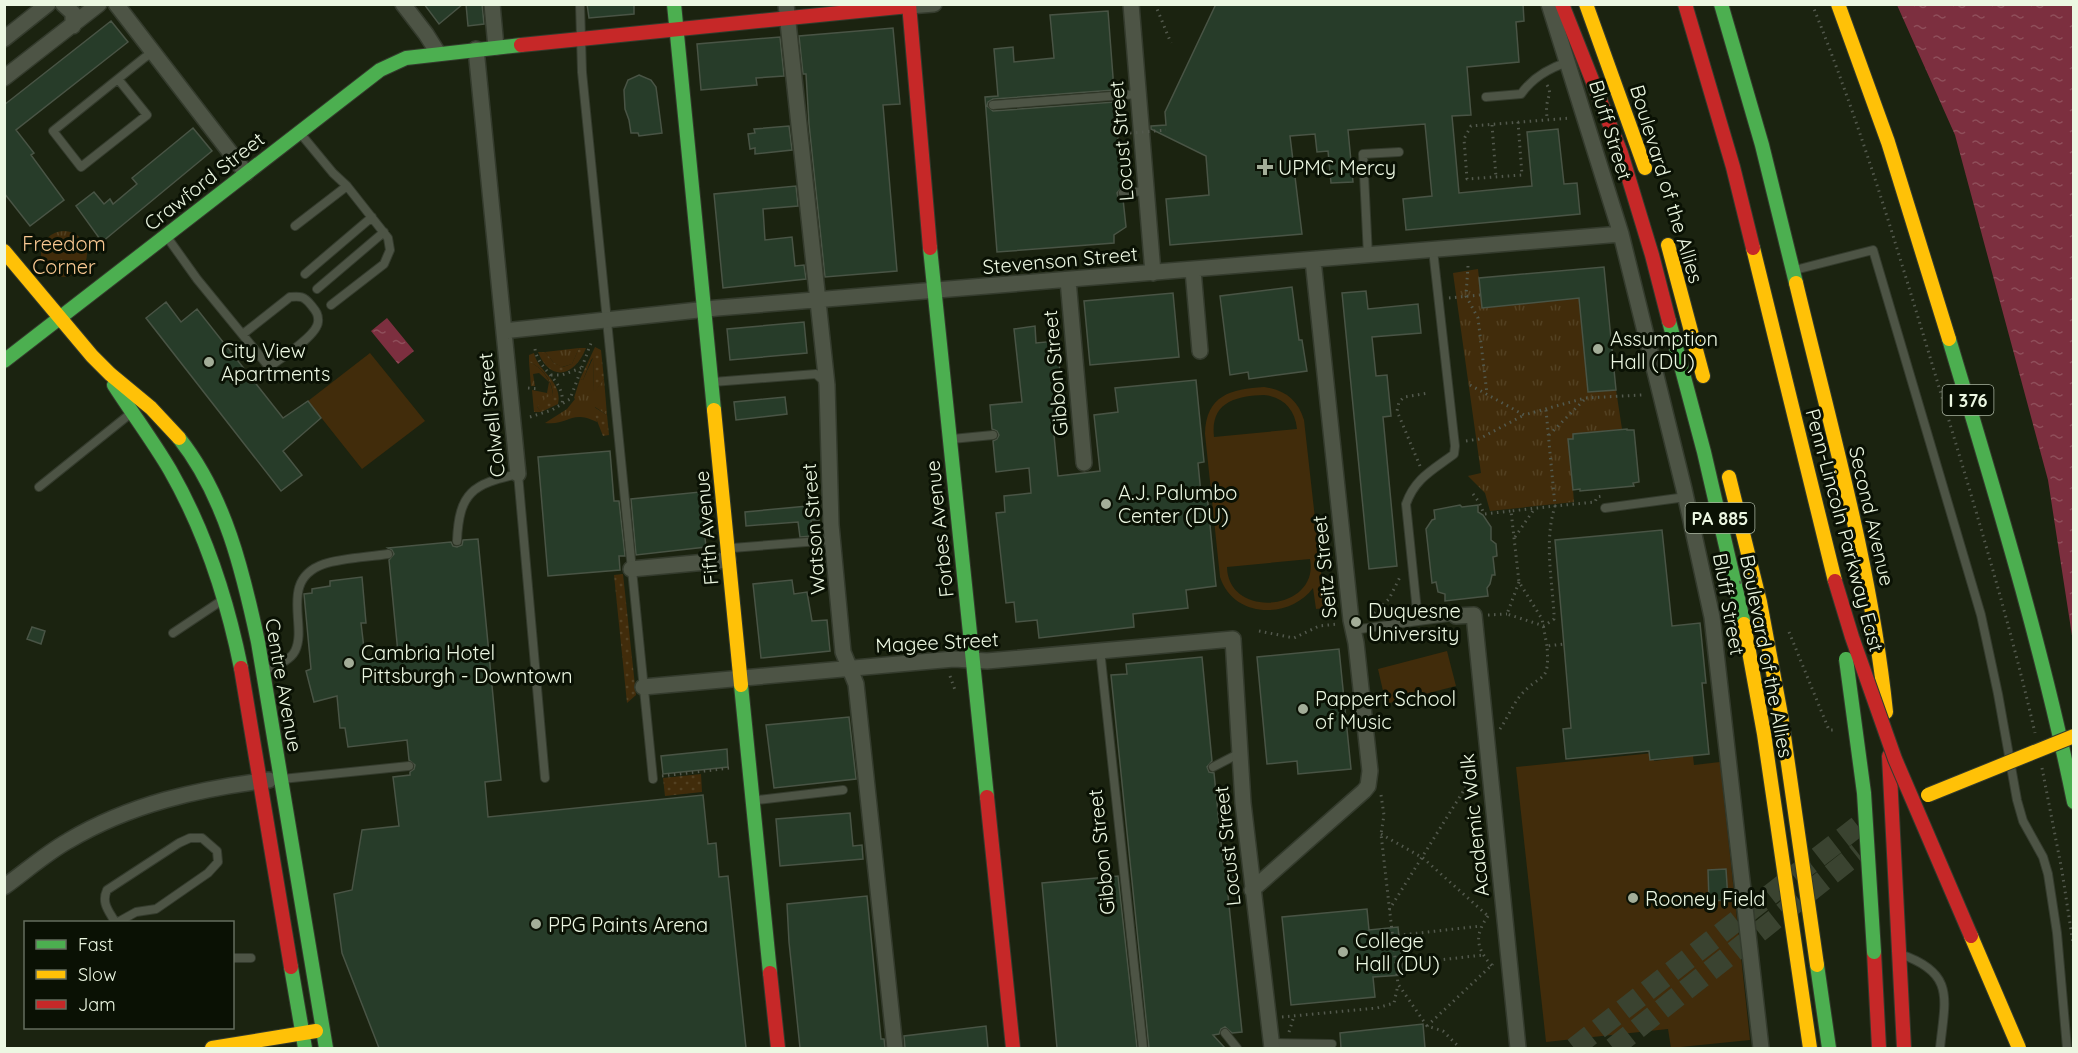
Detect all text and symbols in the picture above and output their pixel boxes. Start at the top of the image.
street label: Bluff Street [1584,77,1638,183]
street label: Locust Street [1103,80,1139,202]
street label: Boulevard of the Allies [1625,82,1709,286]
street label: Crawford Street [139,126,269,236]
place label: UPMC Mercy [1278,155,1396,180]
marker: UPMC Mercy [1256,158,1274,176]
park label: Freedom Corner [22,231,106,279]
street label: Stevenson Street [981,241,1139,279]
street label: Gibbon Street [1037,309,1073,437]
place label: Assumption Hall (DU) [1610,326,1718,374]
place label: City View Apartments [221,338,330,386]
marker: Assumption Hall (DU) [1591,342,1605,356]
street label: Colwell Street [472,351,510,479]
marker: City View Apartments [202,355,216,369]
road number: I 376 [1942,385,1994,415]
street label: Penn-Lincoln Parkway East [1801,406,1890,654]
street label: Second Avenue [1844,444,1900,588]
street label: Forbes Avenue [919,459,959,599]
street label: Watson Street [796,462,830,596]
street label: Fifth Avenue [689,470,723,586]
place label: A.J. Palumbo Center (DU) [1118,480,1237,528]
marker: A.J. Palumbo Center (DU) [1099,497,1113,511]
road number: PA 885 [1686,503,1754,533]
street label: Seitz Street [1306,514,1342,620]
street label: Bluff Street [1708,551,1750,657]
street label: Boulevard of the Allies [1735,552,1799,760]
place label: Duquesne University [1368,598,1461,646]
marker: Duquesne University [1349,615,1363,629]
street label: Centre Avenue [260,616,308,754]
street label: Magee Street [875,626,1000,658]
place label: Cambria Hotel Pittsburgh - Downtown [361,640,573,688]
marker: Cambria Hotel Pittsburgh - Downtown [342,656,356,670]
place label: Pappert School of Music [1315,686,1456,734]
marker: Pappert School of Music [1296,702,1310,716]
street label: Academic Walk [1454,752,1494,898]
street label: Locust Street [1208,784,1246,907]
street label: Gibbon Street [1082,788,1120,916]
place label: Rooney Field [1645,886,1765,911]
marker: Rooney Field [1626,891,1640,905]
place label: PPG Paints Arena [548,912,708,937]
marker: PPG Paints Arena [529,917,543,931]
legend [24,921,234,1029]
place label: College Hall (DU) [1355,928,1440,976]
text: Fast [78,933,113,956]
marker: College Hall (DU) [1336,945,1350,959]
text: Slow [78,963,116,986]
text: Jam [78,993,116,1016]

